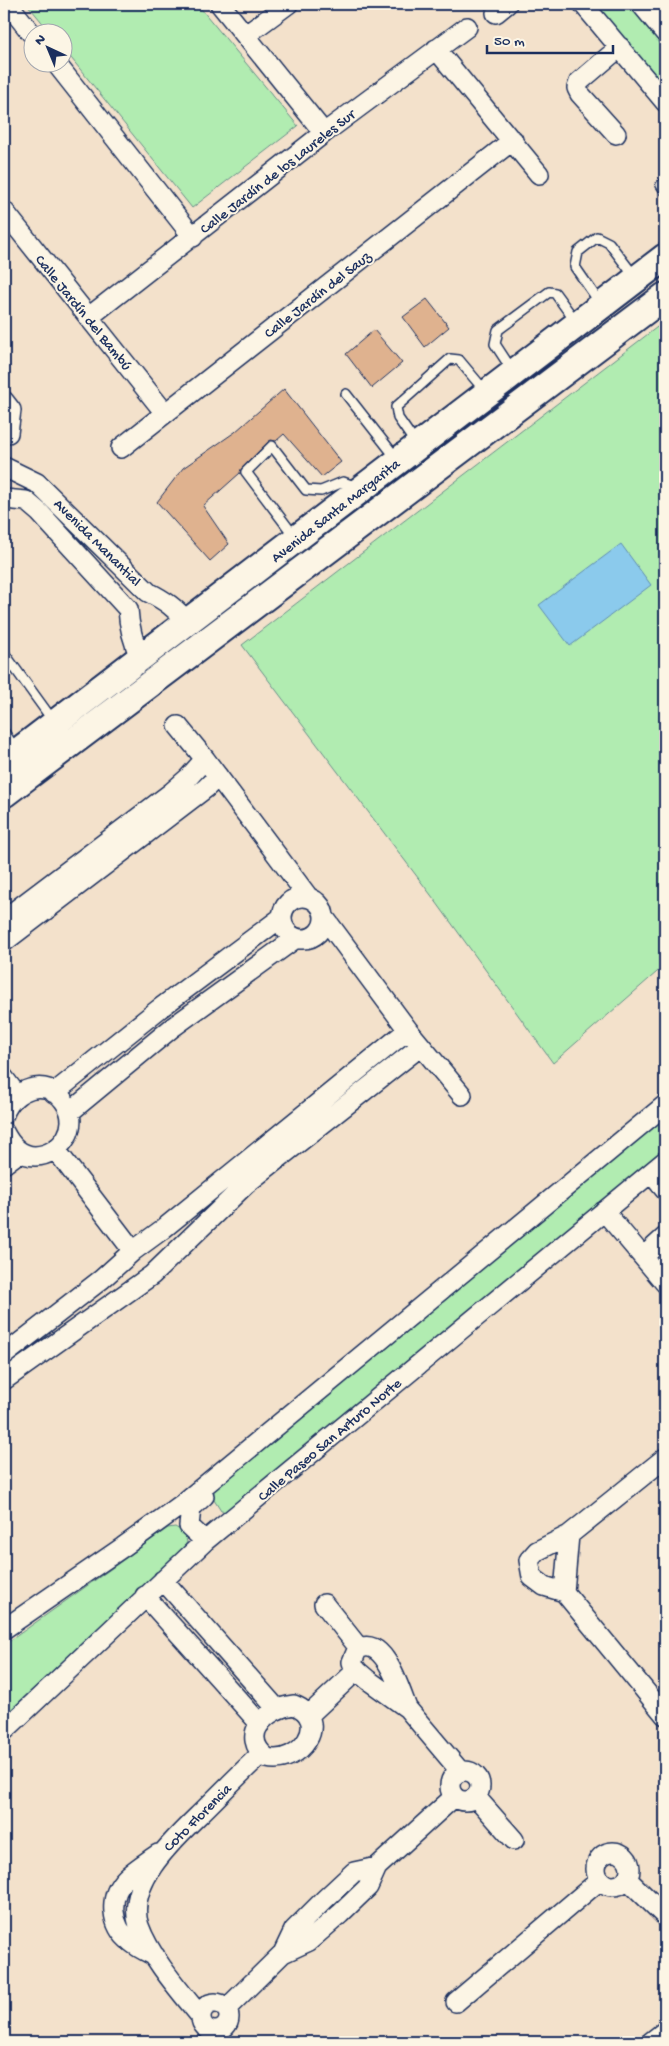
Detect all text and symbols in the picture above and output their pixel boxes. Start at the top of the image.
north arrow [22,22,72,72]
scale bar [487,22,613,54]
text: N [32,31,50,50]
text: 50 m [494,33,525,51]
street label: Calle Jardín de los Laureles Sur [197,105,361,239]
street label: Calle Jardín del Sauz [261,248,376,343]
street label: Calle Jardín del Bambú [30,252,135,375]
street label: Avenida Santa Margarita [268,455,405,567]
street label: Avenida Manantial [49,496,144,591]
street label: Calle Paseo San Arturo Norte [255,1375,406,1506]
street label: Coto Florencia [161,1780,237,1856]

